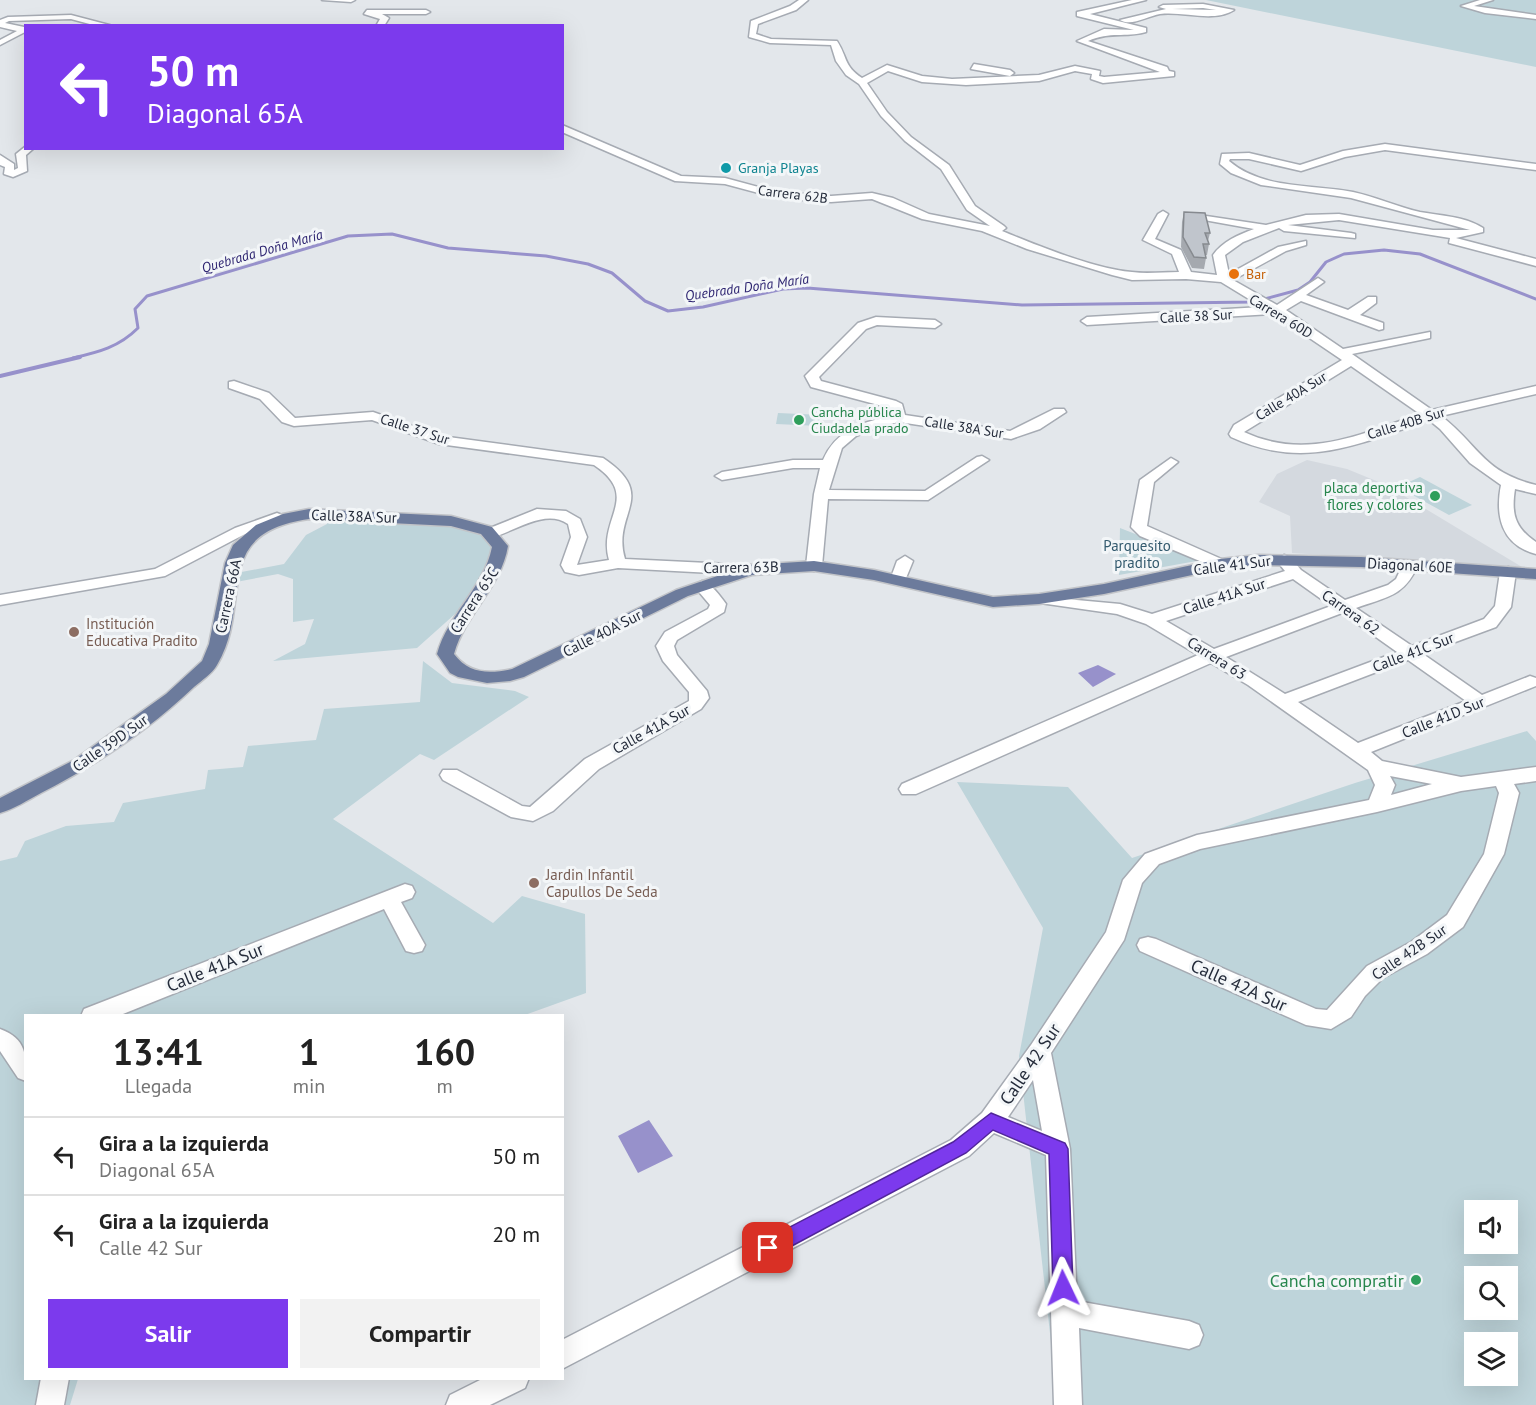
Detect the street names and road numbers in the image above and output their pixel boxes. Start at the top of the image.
street label: Carrera 62B [757,181,829,207]
street label: Carrera 60D [1246,290,1316,342]
street label: Calle 38 Sur [1159,305,1233,327]
street label: Calle 40A Sur [1252,368,1330,424]
street label: Calle 40B Sur [1365,403,1447,443]
street label: Calle 37 Sur [378,409,452,449]
street label: Calle 38A Sur [923,412,1005,442]
street label: Calle 38A Sur [311,505,397,527]
street label: Calle 41 Sur [1192,551,1272,579]
street label: Diagonal 60E [1367,553,1453,577]
street label: Carrera 66A [211,557,245,635]
street label: Carrera 63B [703,557,779,577]
street label: Carrera 65C [446,563,502,637]
street label: Calle 41A Sur [1180,574,1268,618]
street label: Carrera 62 [1318,585,1384,639]
street label: Calle 40A Sur [559,605,645,661]
street label: Calle 41C Sur [1370,628,1456,676]
street label: Carrera 63 [1184,632,1250,684]
street label: Calle 41D Sur [1399,692,1487,742]
street label: Calle 41A Sur [609,700,693,758]
street label: Calle 39D Sur [69,710,151,776]
street label: Calle 42B Sur [1368,920,1450,984]
street label: Calle 41A Sur [163,937,267,997]
street label: Calle 42A Sur [1187,954,1291,1016]
street label: Calle 42 Sur [994,1019,1066,1109]

